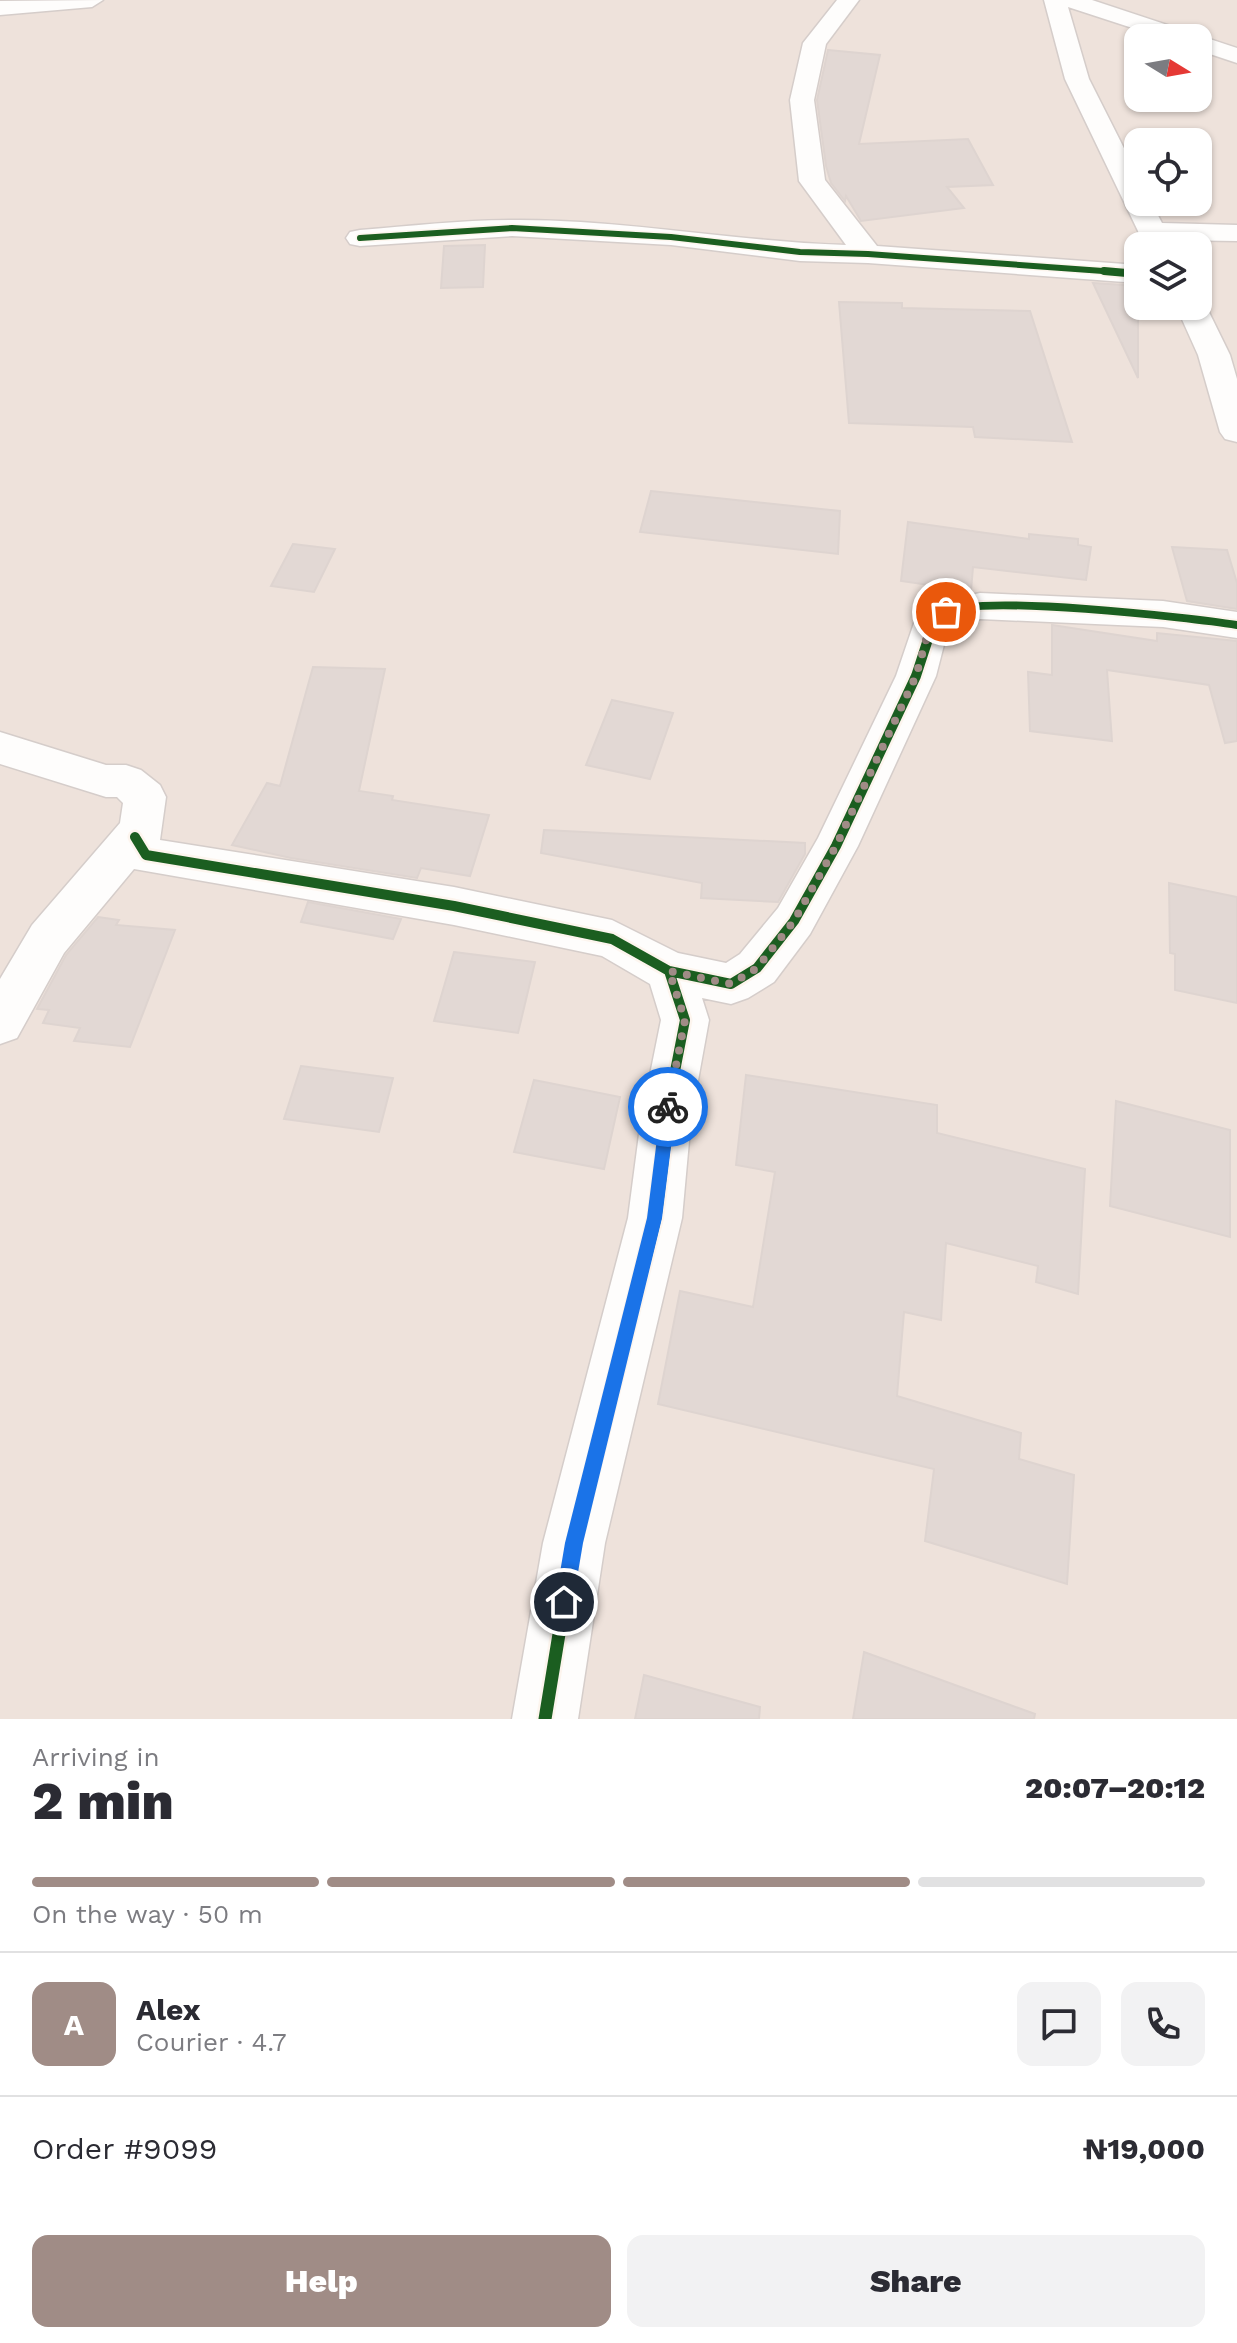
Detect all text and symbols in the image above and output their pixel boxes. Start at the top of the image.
north arrow [1124,24,1212,112]
map controls [1124,24,1212,320]
button: locate [1124,128,1212,216]
button: layers [1124,232,1212,320]
pin [912,578,980,646]
icon: bag [924,590,968,634]
courier [628,1067,708,1147]
icon: bike [646,1085,690,1129]
pin [530,1568,598,1636]
icon: home [542,1580,586,1624]
text: Arriving in [32,1742,160,1772]
text: 20:07–20:12 [1025,1770,1205,1805]
text: 2 min [32,1771,174,1832]
text: On the way · 50 m [32,1899,263,1929]
button: chat [1017,1982,1101,2066]
button: phone [1121,1982,1205,2066]
text: Alex [136,1992,200,2027]
text: A [64,2007,84,2042]
text: Courier · 4.7 [136,2027,286,2057]
text: Order #9099 [32,2131,217,2166]
text: ₦19,000 [1083,2131,1205,2166]
button: Help [32,2235,611,2327]
button: Share [627,2235,1205,2327]

